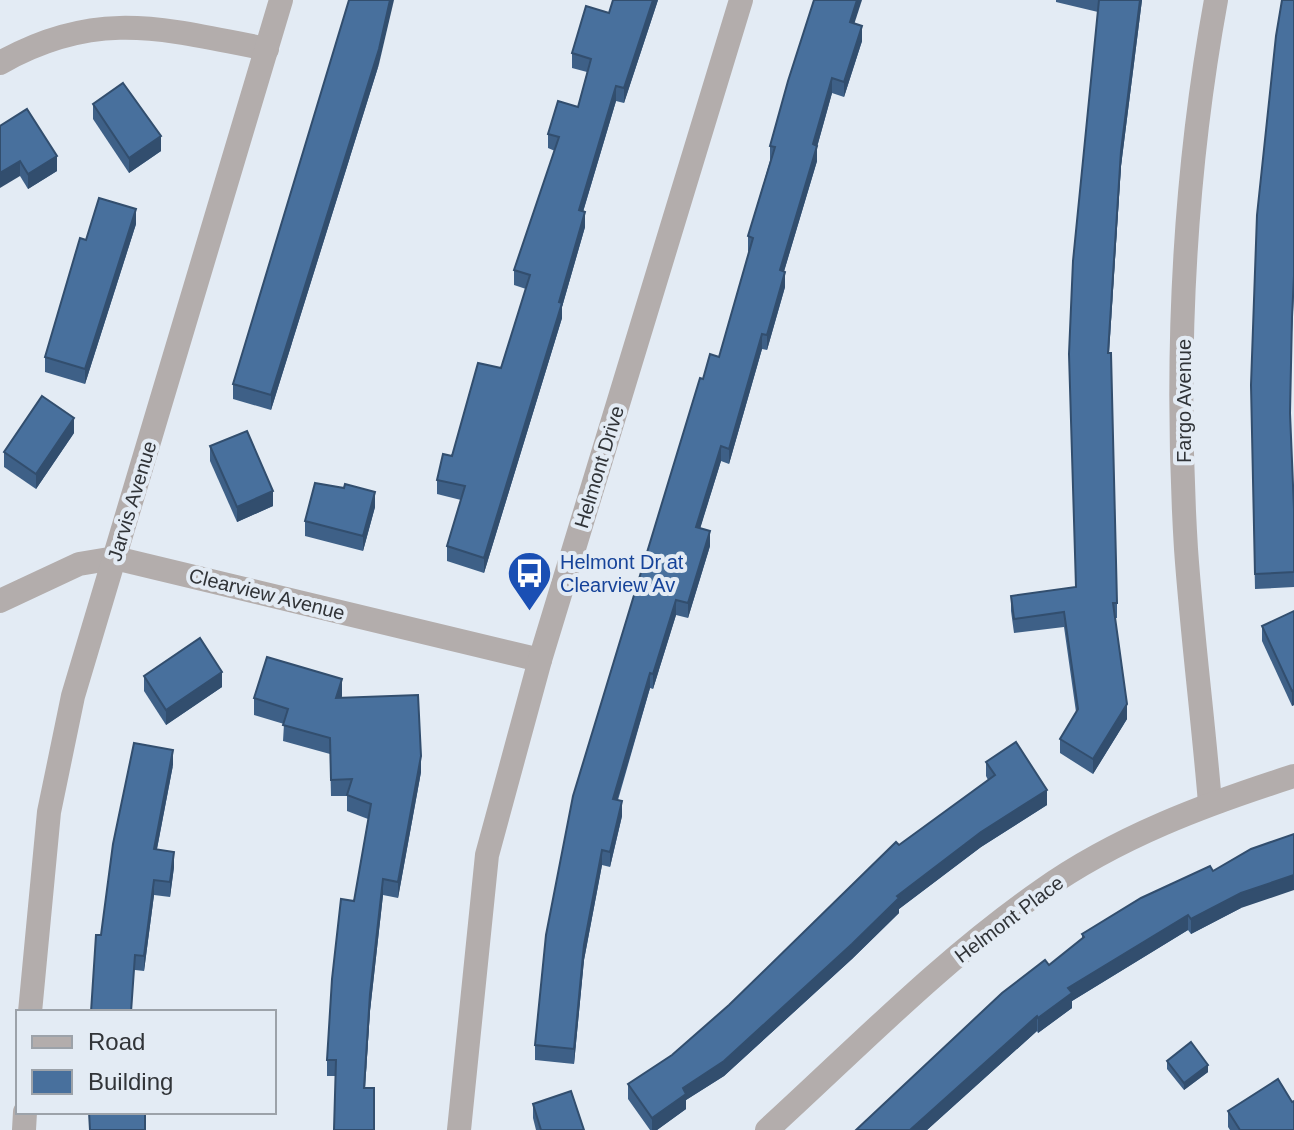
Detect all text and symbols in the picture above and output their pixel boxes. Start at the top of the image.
street label: Fargo Avenue [1173,339,1195,463]
street label: Helmont Drive [570,403,628,531]
street label: Jarvis Avenue [103,438,161,564]
bus stop icon: Helmont Dr at Clearview Av [505,549,553,612]
place label: Helmont Dr at Clearview Av [560,551,684,596]
street label: Clearview Avenue [187,564,347,624]
street label: Helmont Place [950,871,1068,967]
legend [16,1010,276,1114]
text: Road [88,1028,145,1055]
text: Building [88,1068,173,1095]

